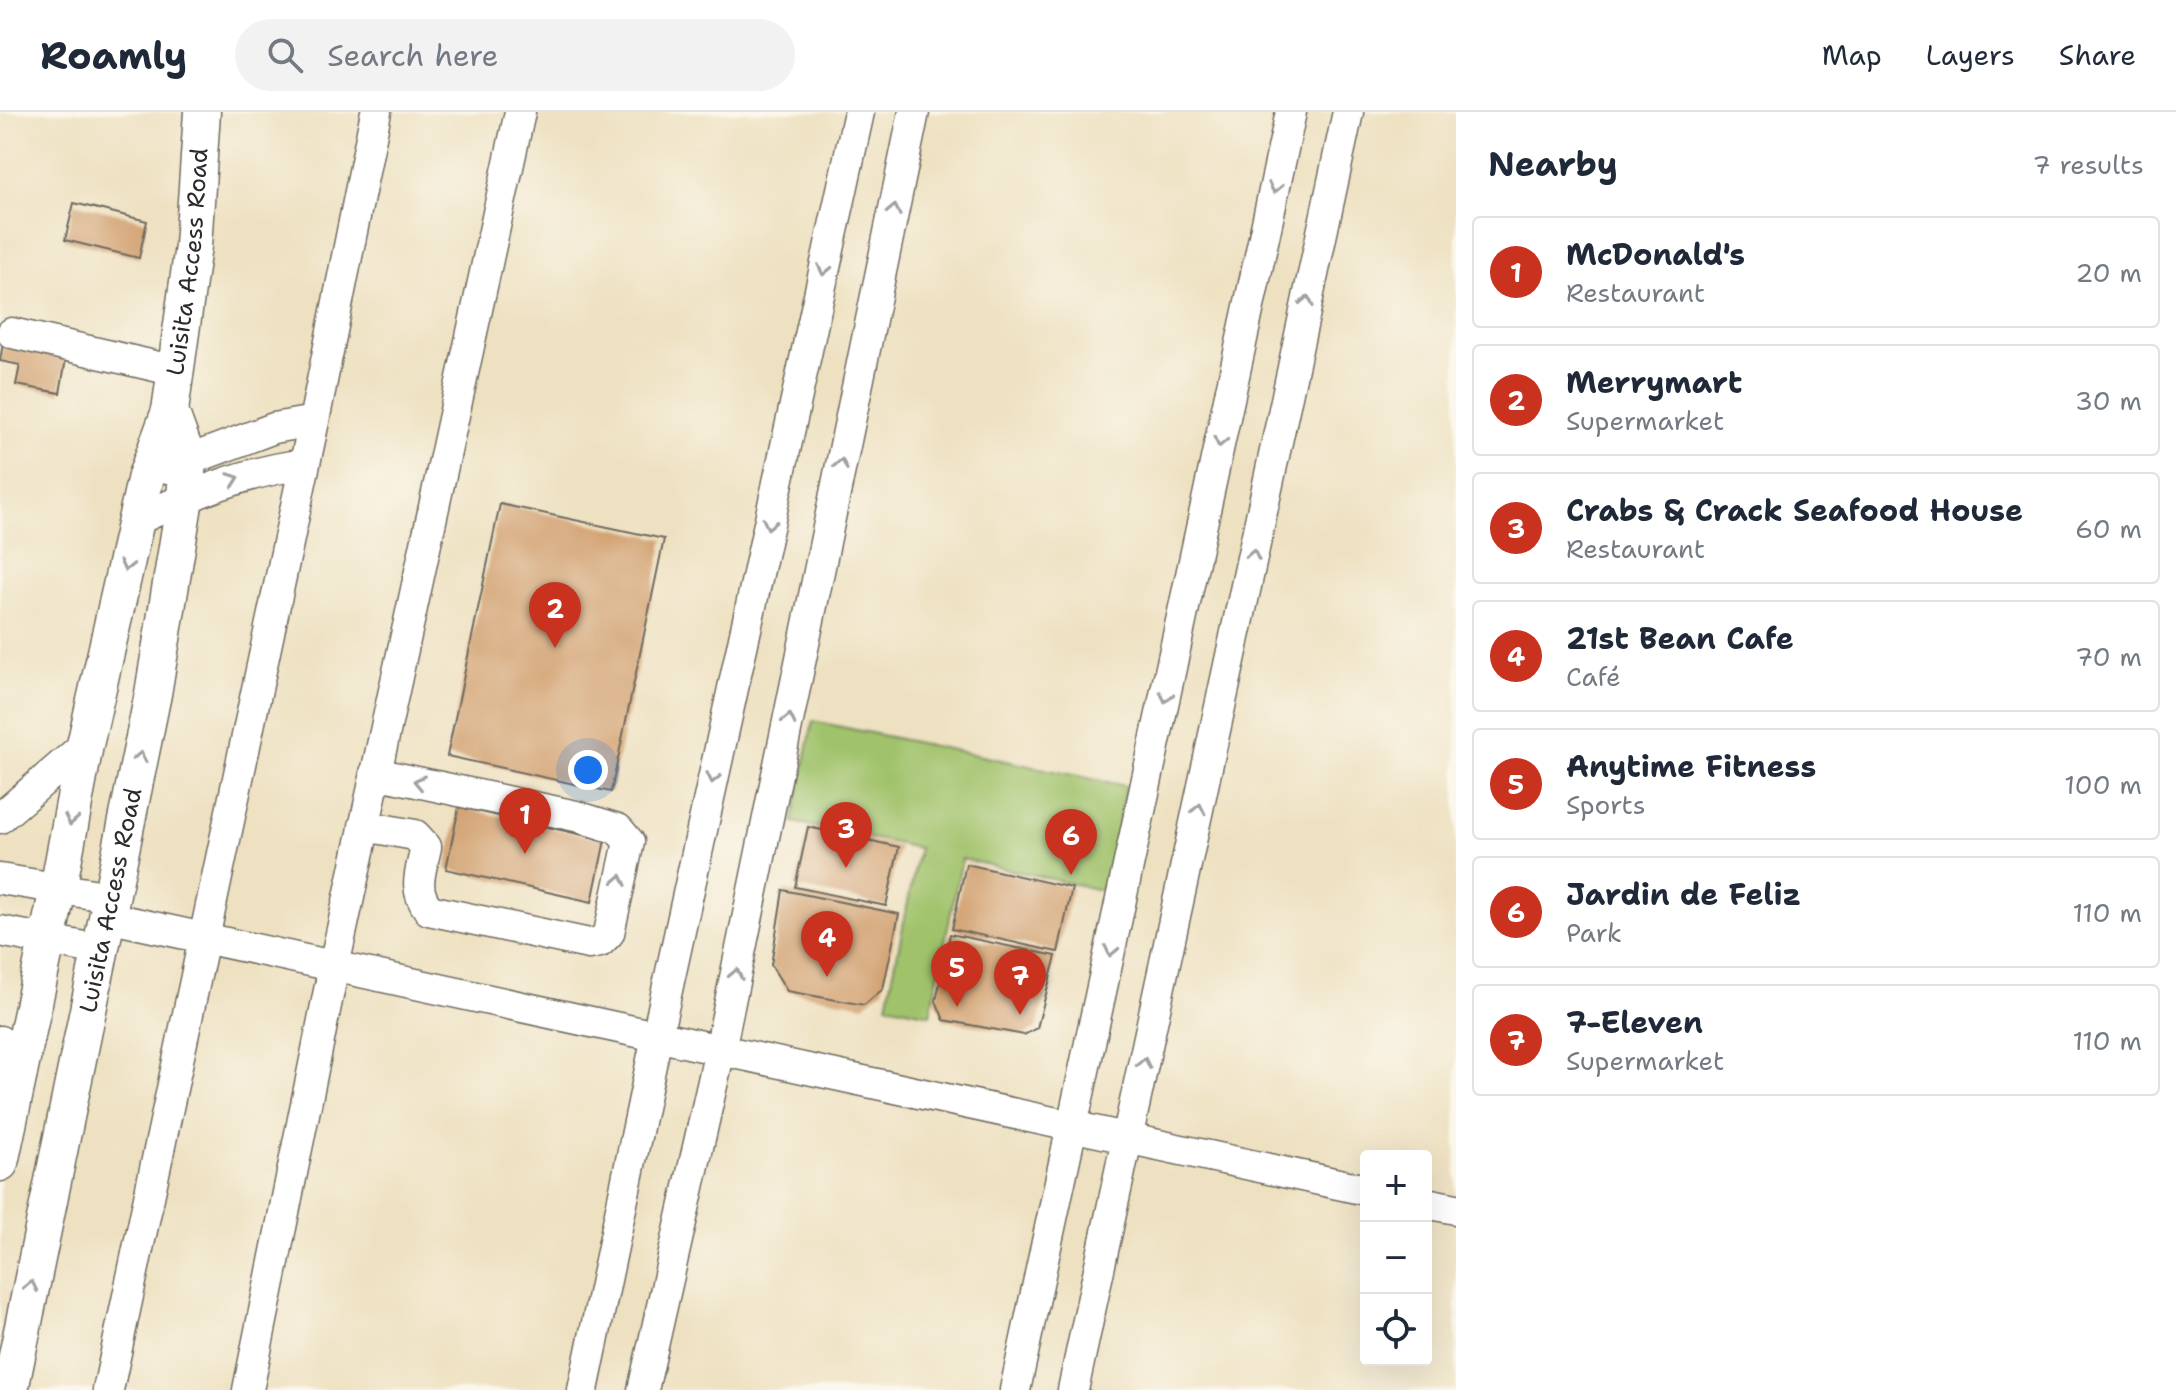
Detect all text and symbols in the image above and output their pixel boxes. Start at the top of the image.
search box [235,19,795,91]
text: Roamly [40,30,187,81]
icon: search [263,33,307,77]
text: Search here [327,35,499,76]
text: Map [1822,36,1882,74]
text: Layers [1926,36,2015,74]
text: Share [2059,36,2136,74]
text: Nearby [1488,141,1618,187]
street label: Luisita Access Road [159,147,216,378]
text: 7 results [2032,147,2144,182]
one-way arrow [1267,181,1284,195]
one-way arrow [884,203,901,216]
text: McDonald's [1566,234,1745,275]
text: 1 [1510,255,1522,290]
text: 20 m [2075,255,2142,290]
one-way arrow [816,263,833,277]
text: Restaurant [1566,275,1705,310]
one-way arrow [1298,294,1315,308]
text: Merrymart [1566,362,1742,403]
text: 2 [1507,383,1525,418]
text: 30 m [2075,383,2142,418]
text: Supermarket [1566,403,1724,438]
one-way arrow [1212,435,1229,449]
one-way arrow [832,458,849,472]
one-way arrow [227,473,241,489]
text: Crabs & Crack Seafood House [1566,490,2023,531]
text: 3 [1507,511,1525,546]
text: 60 m [2075,511,2142,546]
one-way arrow [761,517,778,531]
text: Restaurant [1566,531,1705,566]
one-way arrow [1244,549,1261,562]
one-way arrow [118,559,135,573]
pin: 2 [529,582,581,648]
text: 21st Bean Cafe [1566,618,1794,659]
text: 4 [1507,639,1525,674]
text: 70 m [2075,639,2142,674]
text: Café [1566,659,1621,694]
one-way arrow [1158,690,1175,703]
one-way arrow [779,712,796,726]
text: Anytime Fitness [1566,746,1816,787]
your location [568,750,608,790]
one-way arrow [131,751,148,765]
text: 5 [1508,767,1524,802]
text: 100 m [2064,767,2142,802]
one-way arrow [705,771,722,785]
one-way arrow [413,774,426,791]
street label: Luisita Access Road [72,785,149,1016]
text: Sports [1566,787,1646,822]
pin: 1 [499,788,551,854]
pin: 3 [820,802,872,868]
one-way arrow [1190,803,1207,817]
pin: 6 [1045,809,1097,875]
one-way arrow [63,814,80,827]
one-way arrow [611,873,628,887]
text: Jardin de Feliz [1566,874,1801,915]
text: 6 [1507,895,1525,930]
text: 110 m [2072,895,2142,930]
pin: 4 [801,911,853,977]
text: Park [1566,915,1622,950]
pin: 5 [931,941,983,1007]
one-way arrow [1103,944,1120,957]
pin: 7 [994,949,1046,1015]
one-way arrow [727,967,744,981]
text: 7-Eleven [1566,1002,1703,1043]
text: 7 [1507,1023,1525,1058]
text: 110 m [2072,1023,2142,1058]
text: Supermarket [1566,1043,1724,1078]
one-way arrow [1135,1057,1152,1071]
map controls [1360,1150,1432,1366]
button: + [1360,1150,1432,1222]
button: − [1360,1222,1432,1294]
one-way arrow [22,1280,39,1294]
button: locate [1360,1294,1432,1366]

